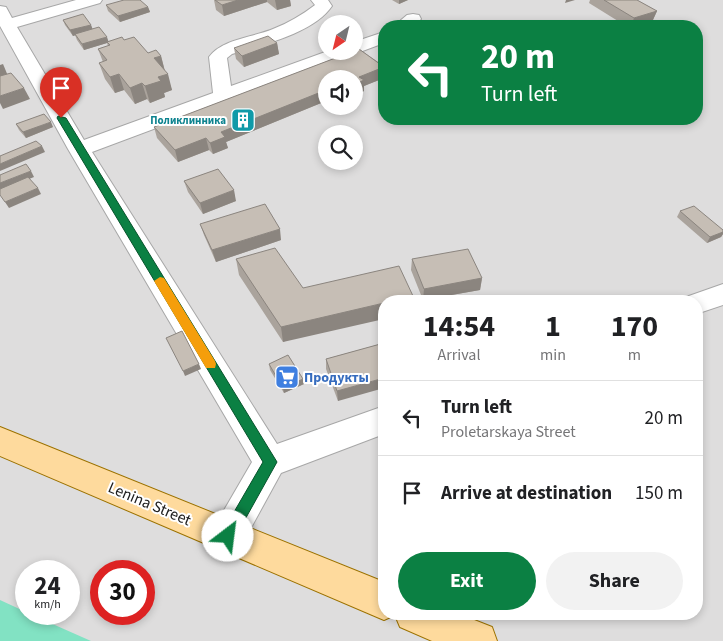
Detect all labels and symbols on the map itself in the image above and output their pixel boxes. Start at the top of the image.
north arrow [318,15,362,60]
pin [40,67,82,118]
building icon: Поликлинника [230,107,256,133]
place label: Поликлинника [150,113,226,128]
supermarket icon: Продукты [274,364,300,390]
place label: Продукты [304,368,369,388]
street label: Lenina Street [105,477,195,532]
position arrow [201,509,253,561]
speed limit sign: 30 [90,560,155,625]

